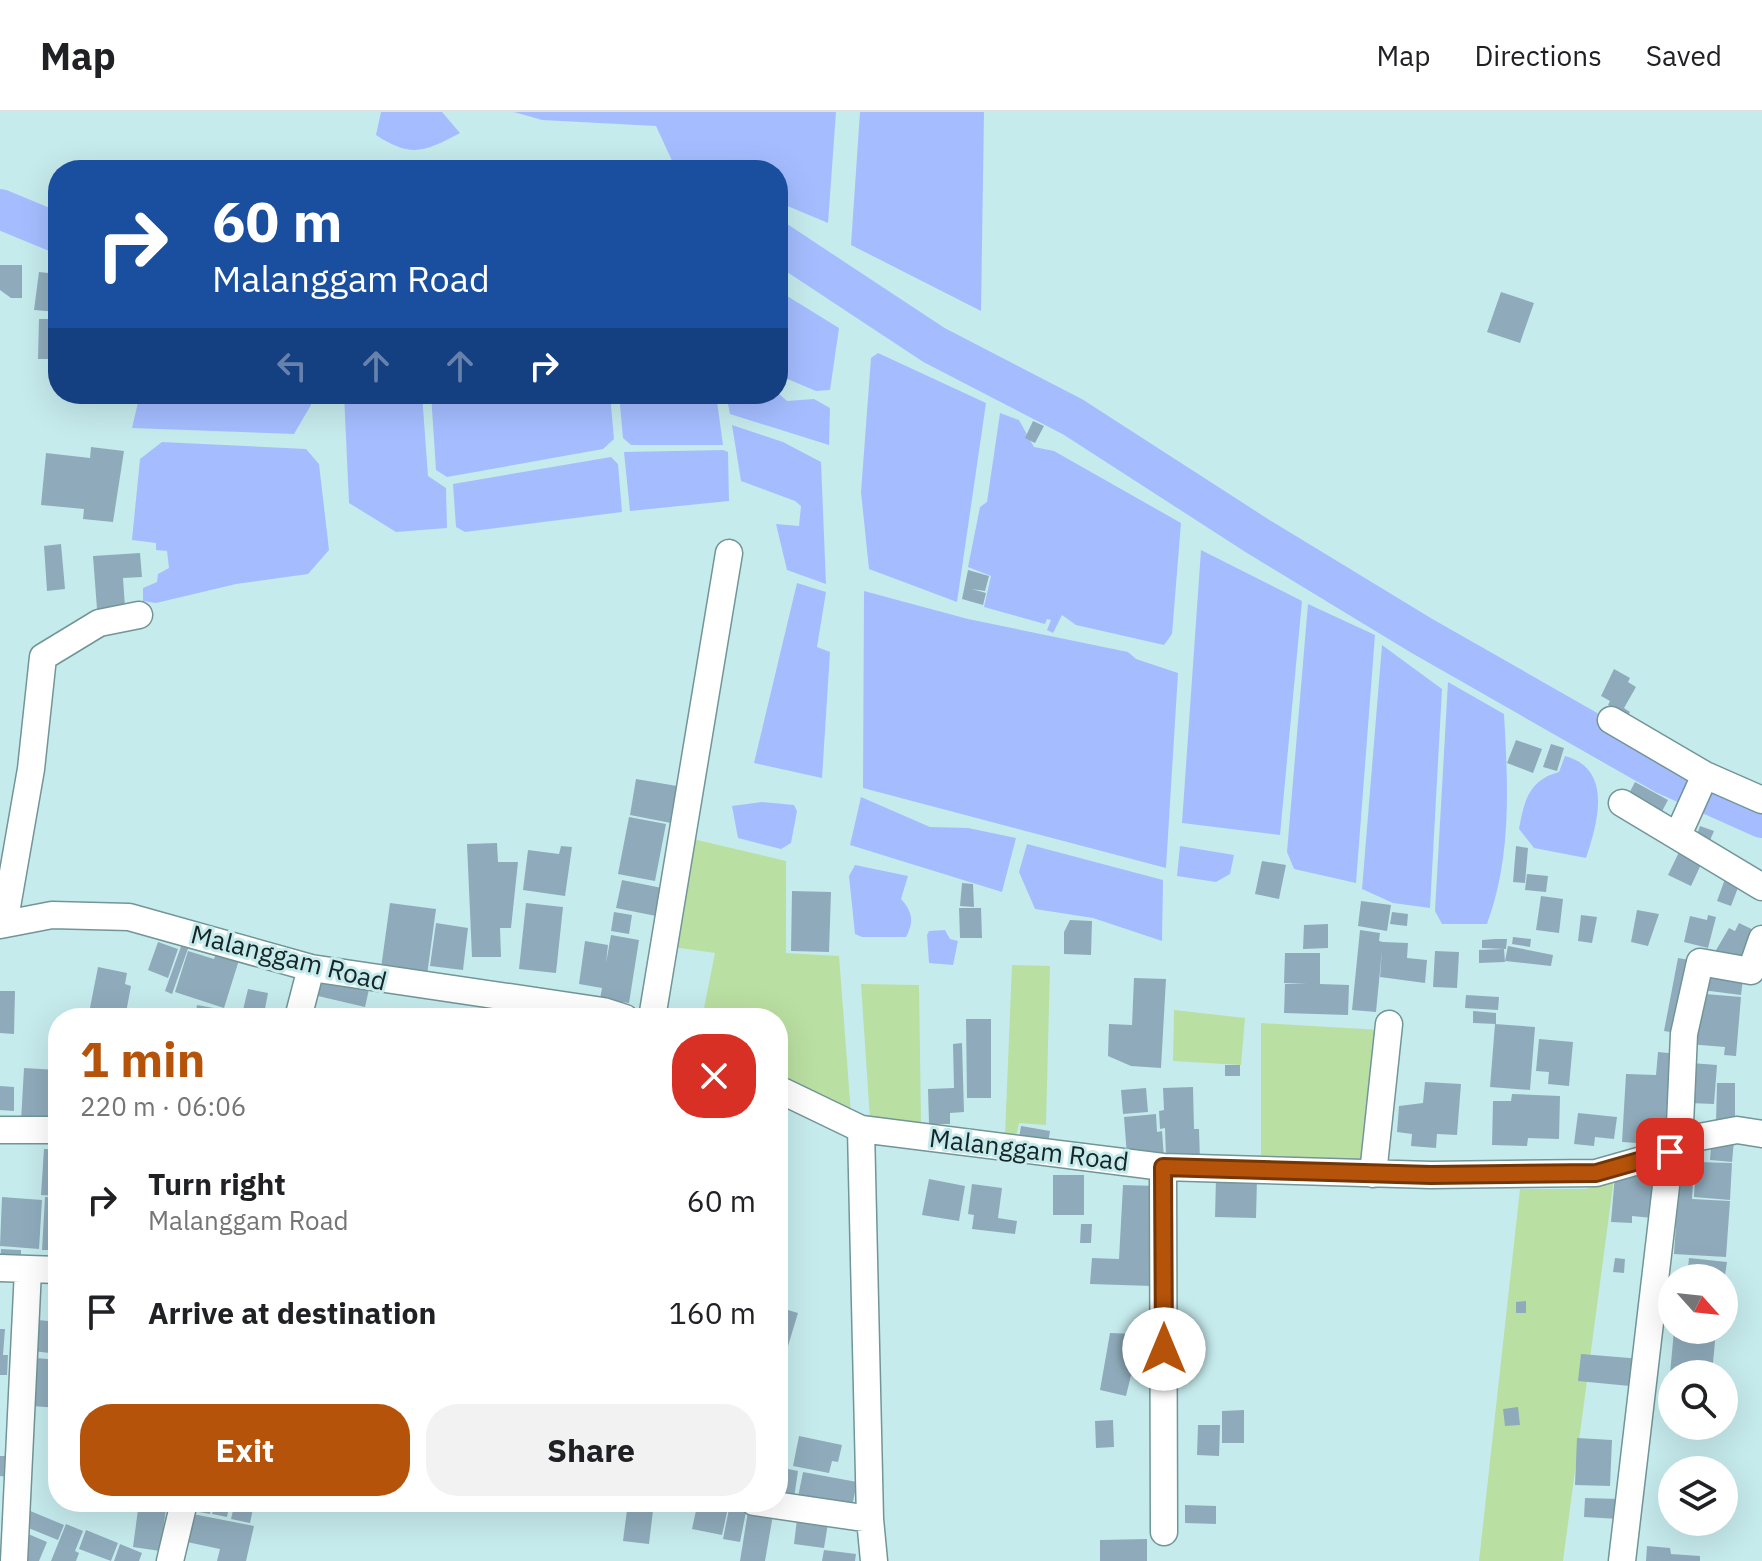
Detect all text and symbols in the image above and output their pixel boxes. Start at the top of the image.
text: Map [40,31,116,80]
text: Map [1376,37,1430,74]
text: Directions [1474,37,1602,74]
text: Saved [1646,37,1722,74]
text: 60 m [212,185,342,257]
icon: right [80,192,184,296]
text: Malanggam Road [212,255,490,302]
icon: left [270,344,314,388]
icon: ahead [354,344,398,388]
icon: ahead [438,344,482,388]
icon: right [522,344,566,388]
street label: Malanggam Road [188,916,390,998]
text: 1 min [80,1028,205,1090]
button: close [672,1034,756,1118]
text: 220 m · 06:06 [80,1089,246,1123]
pin [1636,1118,1704,1186]
street label: Malanggam Road [927,1120,1131,1178]
icon: arrive [1648,1130,1692,1174]
text: Turn right [148,1164,286,1203]
icon: right [80,1178,124,1222]
text: 60 m [687,1181,756,1220]
text: Malanggam Road [148,1203,349,1237]
north arrow [1658,1264,1738,1344]
map controls [1658,1264,1738,1536]
icon: arrive [80,1290,124,1334]
text: Arrive at destination [148,1293,436,1332]
text: 160 m [669,1293,756,1332]
position arrow [1122,1307,1206,1391]
button: search [1658,1360,1738,1440]
button: Exit [80,1404,410,1496]
button: Share [426,1404,756,1496]
button: layers [1658,1456,1738,1536]

